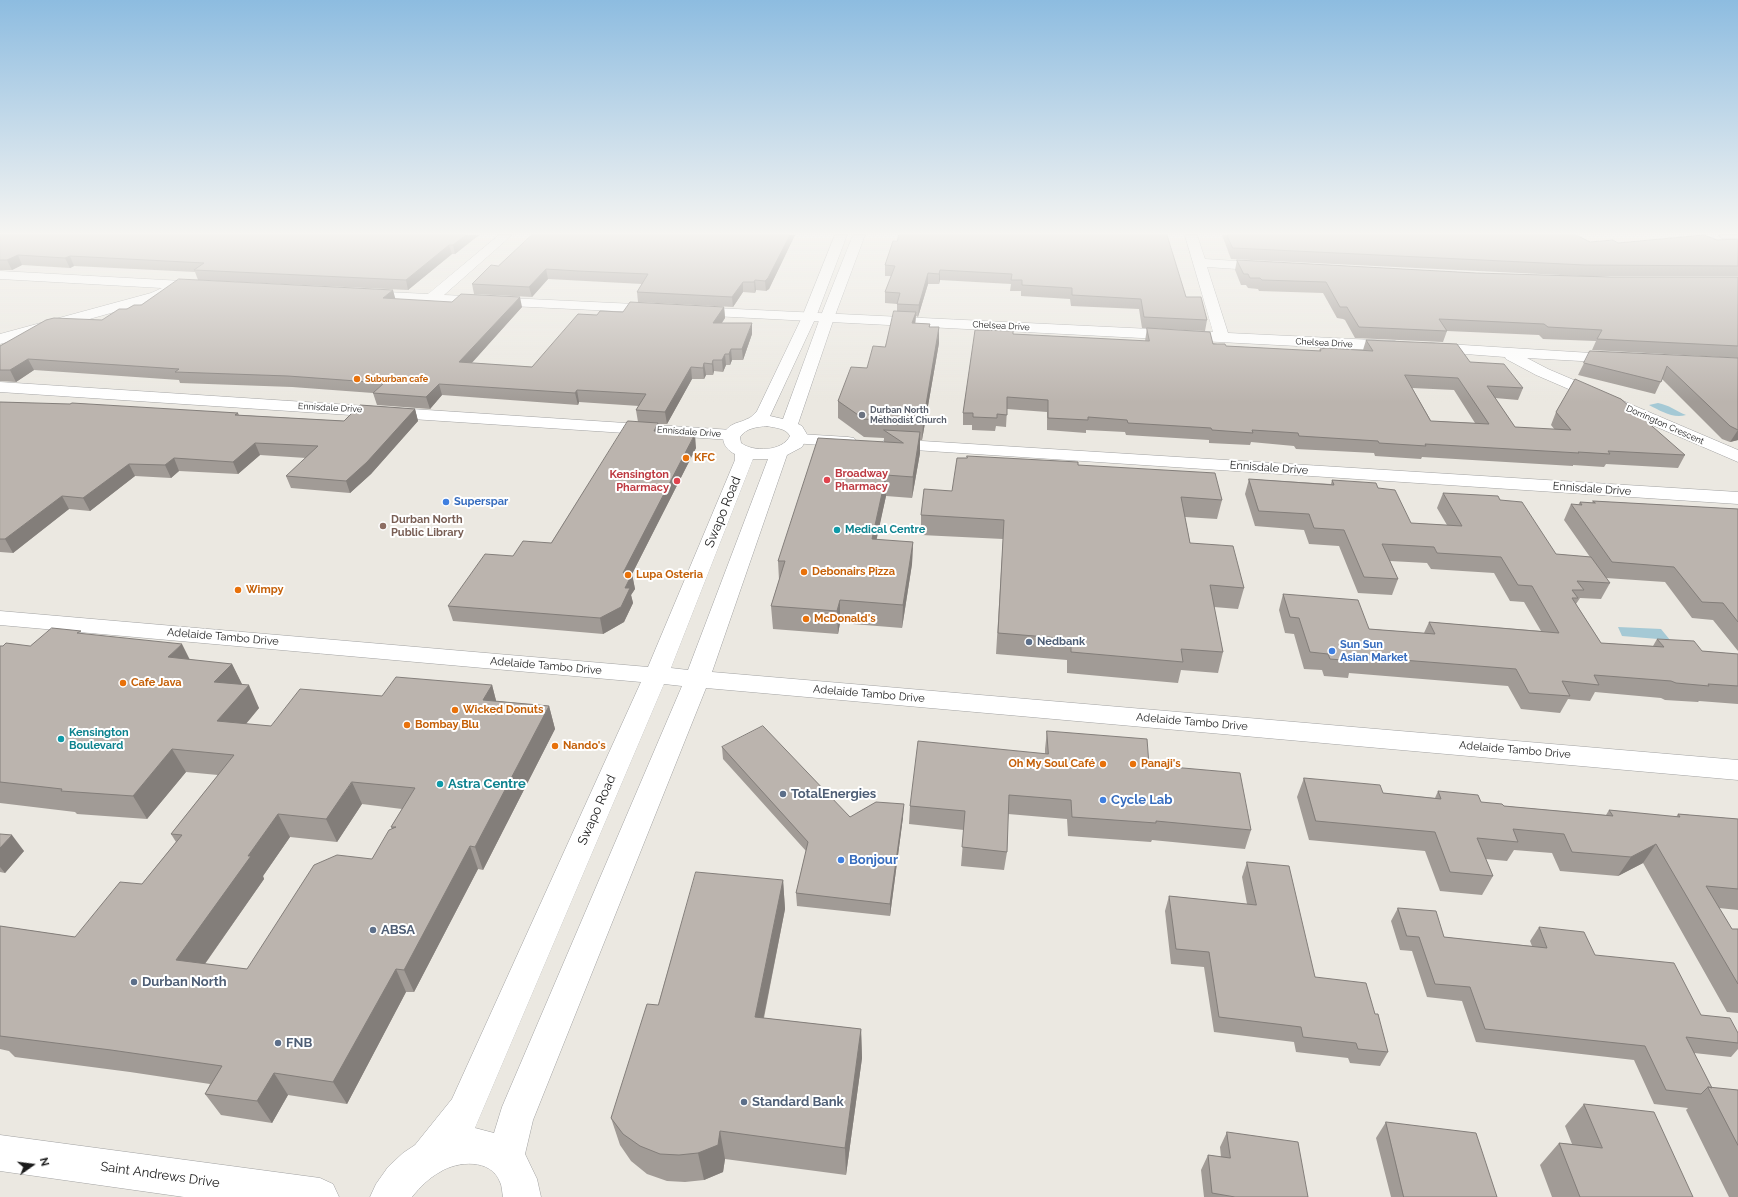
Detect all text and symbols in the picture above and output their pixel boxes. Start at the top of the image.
street label: Chelsea Drive [972,319,1030,333]
street label: Chelsea Drive [1295,336,1353,350]
marker: Suburban cafe [352,374,362,384]
place label: Suburban cafe [365,374,428,384]
street label: Ennisdale Drive [298,401,362,415]
street label: Dorrington Crescent [1624,403,1706,447]
place label: Durban North Methodist Church [870,405,947,426]
marker: Durban North Methodist Church [857,410,867,420]
street label: Ennisdale Drive [657,424,721,440]
place label: KFC [694,451,715,465]
marker: KFC [681,453,691,463]
street label: Ennisdale Drive [1229,459,1309,477]
place label: Broadway Pharmacy [835,467,888,493]
place label: Kensington Pharmacy [609,468,669,494]
street label: Swapo Road [702,474,744,550]
marker: Broadway Pharmacy [822,475,832,485]
marker: Kensington Pharmacy [672,476,682,486]
street label: Ennisdale Drive [1552,480,1632,498]
place label: Superspar [454,495,508,509]
marker: Superspar [441,497,451,507]
place label: Durban North Public Library [391,513,464,539]
marker: Durban North Public Library [378,521,388,531]
place label: Medical Centre [845,523,925,537]
marker: Medical Centre [832,525,842,535]
place label: Debonairs Pizza [812,565,895,579]
marker: Debonairs Pizza [799,567,809,577]
place label: Lupa Osteria [636,568,703,582]
marker: Lupa Osteria [623,570,633,580]
place label: Wimpy [246,583,283,597]
marker: Wimpy [233,585,243,595]
place label: McDonald's [814,612,876,626]
marker: McDonald's [801,614,811,624]
street label: Adelaide Tambo Drive [167,626,279,648]
place label: Nedbank [1037,635,1085,649]
marker: Nedbank [1024,637,1034,647]
place label: Sun Sun Asian Market [1340,638,1408,664]
marker: Sun Sun Asian Market [1327,646,1337,656]
street label: Adelaide Tambo Drive [490,655,602,677]
place label: Cafe Java [131,676,182,690]
marker: Cafe Java [118,678,128,688]
street label: Adelaide Tambo Drive [813,683,925,705]
place label: Wicked Donuts [463,703,543,717]
marker: Wicked Donuts [450,705,460,715]
street label: Adelaide Tambo Drive [1136,711,1248,733]
place label: Bombay Blu [415,718,479,732]
marker: Bombay Blu [402,720,412,730]
place label: Kensington Boulevard [69,726,129,752]
marker: Kensington Boulevard [56,734,66,744]
place label: Nando's [563,739,606,753]
street label: Adelaide Tambo Drive [1459,739,1571,761]
marker: Nando's [550,741,560,751]
place label: Oh My Soul Café [1008,757,1095,771]
place label: Panaji's [1141,757,1181,771]
marker: Oh My Soul Café [1098,759,1108,769]
marker: Panaji's [1128,759,1138,769]
street label: Swapo Road [575,772,619,848]
place label: Astra Centre [448,776,526,792]
marker: Astra Centre [435,779,445,789]
place label: TotalEnergies [791,786,876,802]
marker: TotalEnergies [778,789,788,799]
place label: Cycle Lab [1111,792,1172,808]
marker: Cycle Lab [1098,795,1108,805]
place label: Bonjour [849,852,898,868]
marker: Bonjour [836,855,846,865]
place label: ABSA [381,922,415,938]
marker: ABSA [368,925,378,935]
place label: Durban North [142,974,227,990]
marker: Durban North [129,977,139,987]
place label: FNB [286,1035,312,1051]
marker: FNB [273,1038,283,1048]
place label: Standard Bank [752,1094,844,1110]
marker: Standard Bank [739,1097,749,1107]
north arrow [12,1145,52,1185]
text: N [37,1156,51,1168]
street label: Saint Andrews Drive [99,1159,221,1191]

